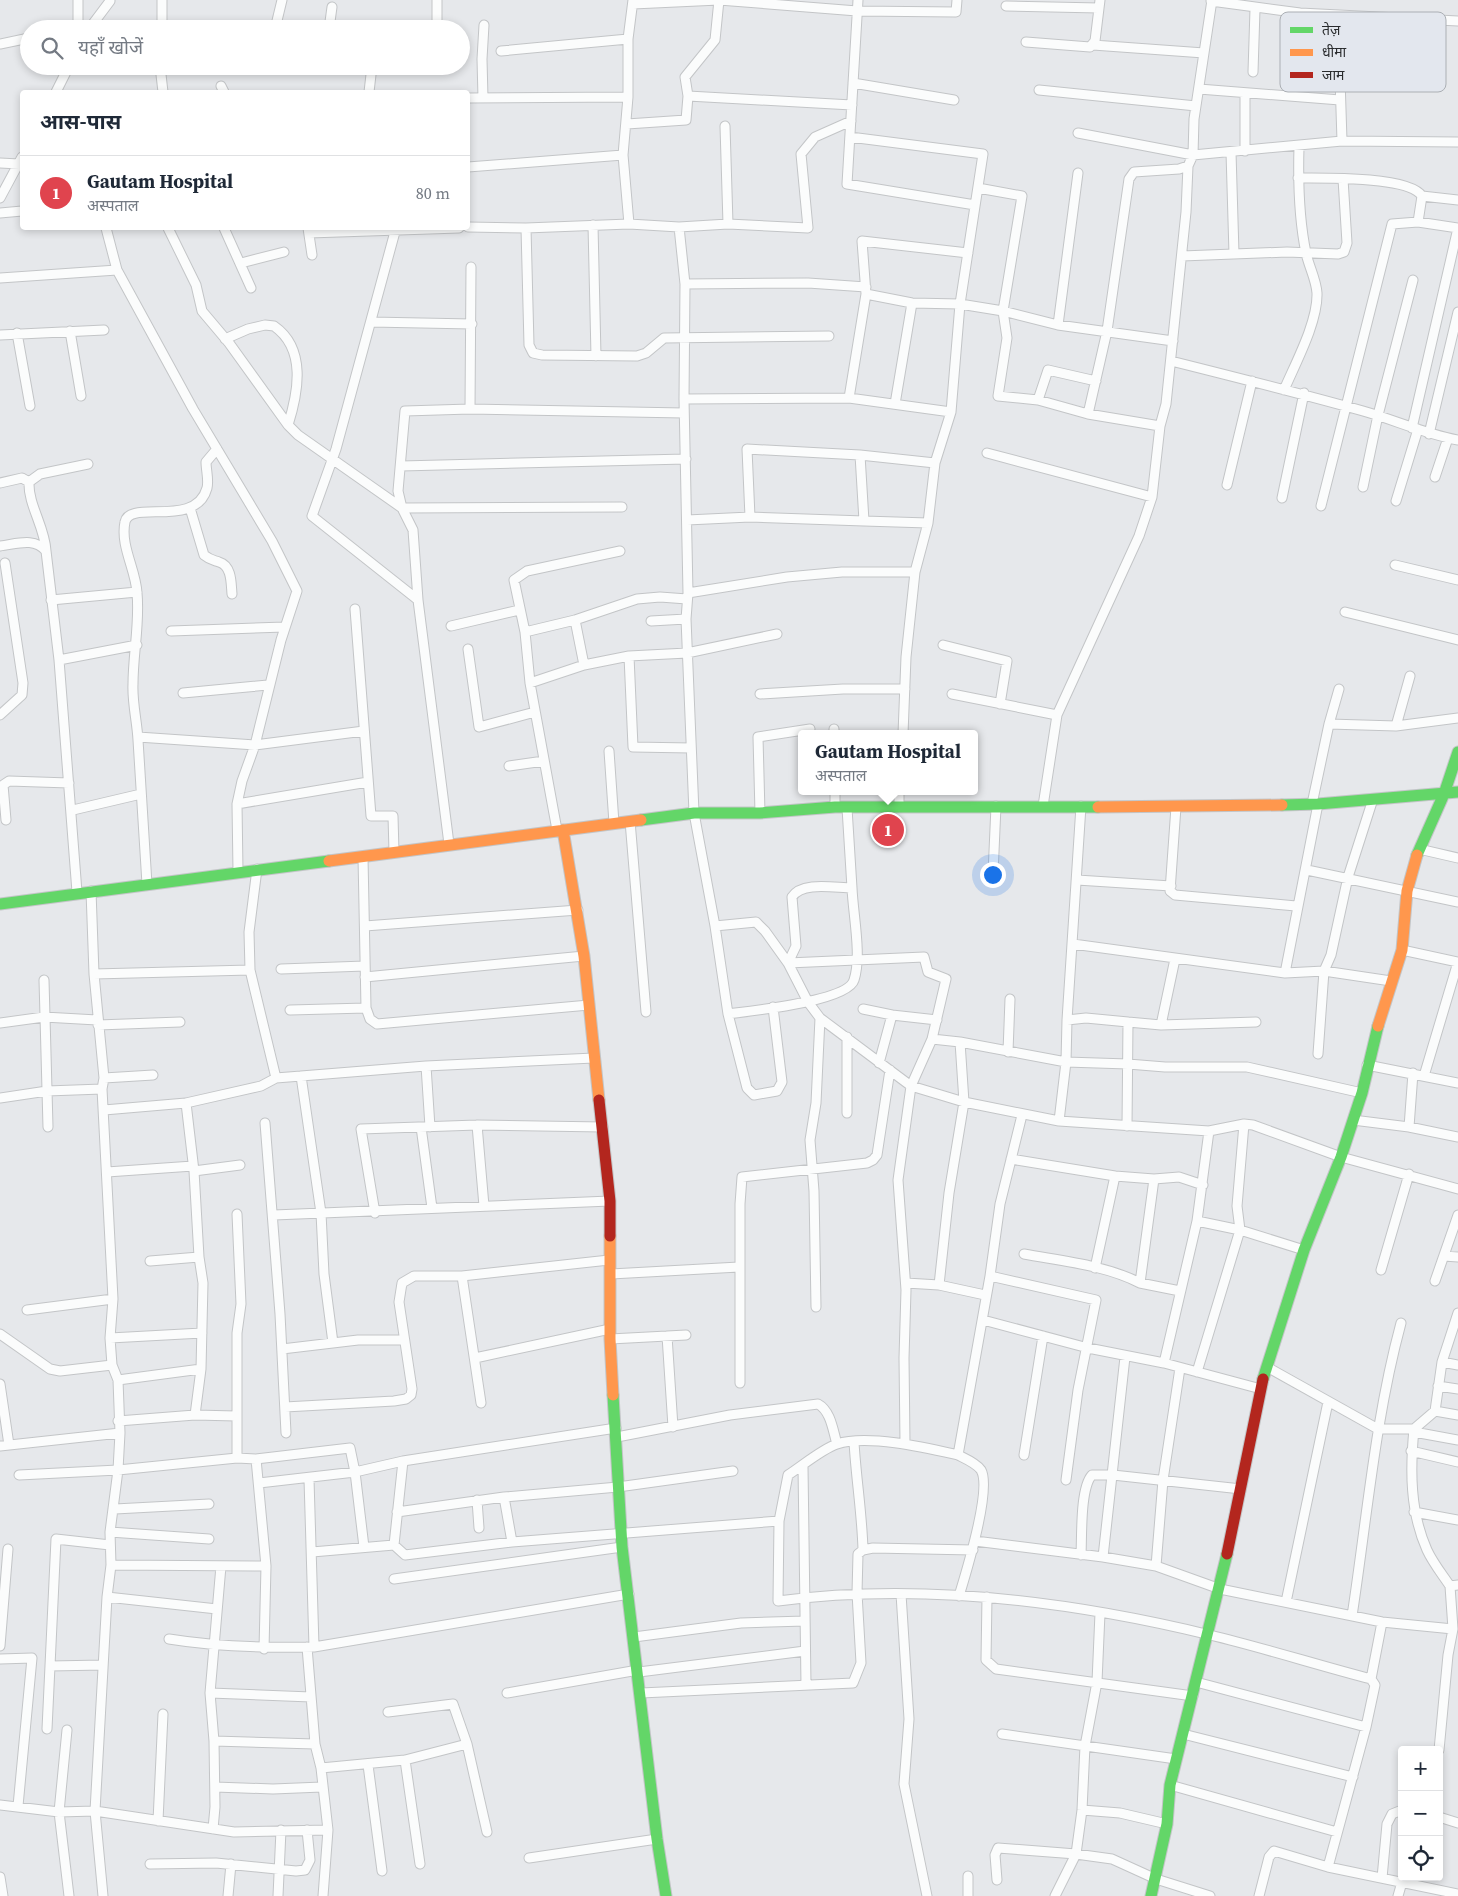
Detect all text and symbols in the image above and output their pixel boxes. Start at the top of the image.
legend [1280,12,1446,92]
search box [20,20,470,75]
text: तेज़ [1322,20,1341,40]
icon: search [38,34,66,62]
text: यहाँ खोजें [78,34,143,60]
text: धीमा [1322,42,1347,62]
text: जाम [1322,65,1345,85]
text: आस-पास [40,107,121,136]
text: Gautam Hospital [87,168,233,194]
text: 1 [52,182,60,204]
text: 80 m [416,182,450,204]
text: अस्पताल [87,194,139,216]
popup [798,730,978,795]
text: Gautam Hospital [815,738,961,764]
text: अस्पताल [815,764,867,786]
pin: 1 [872,811,904,849]
your location [980,862,1006,888]
map controls [1398,1746,1443,1881]
button: + [1398,1746,1443,1791]
button: − [1398,1791,1443,1836]
button: locate [1398,1836,1443,1881]

